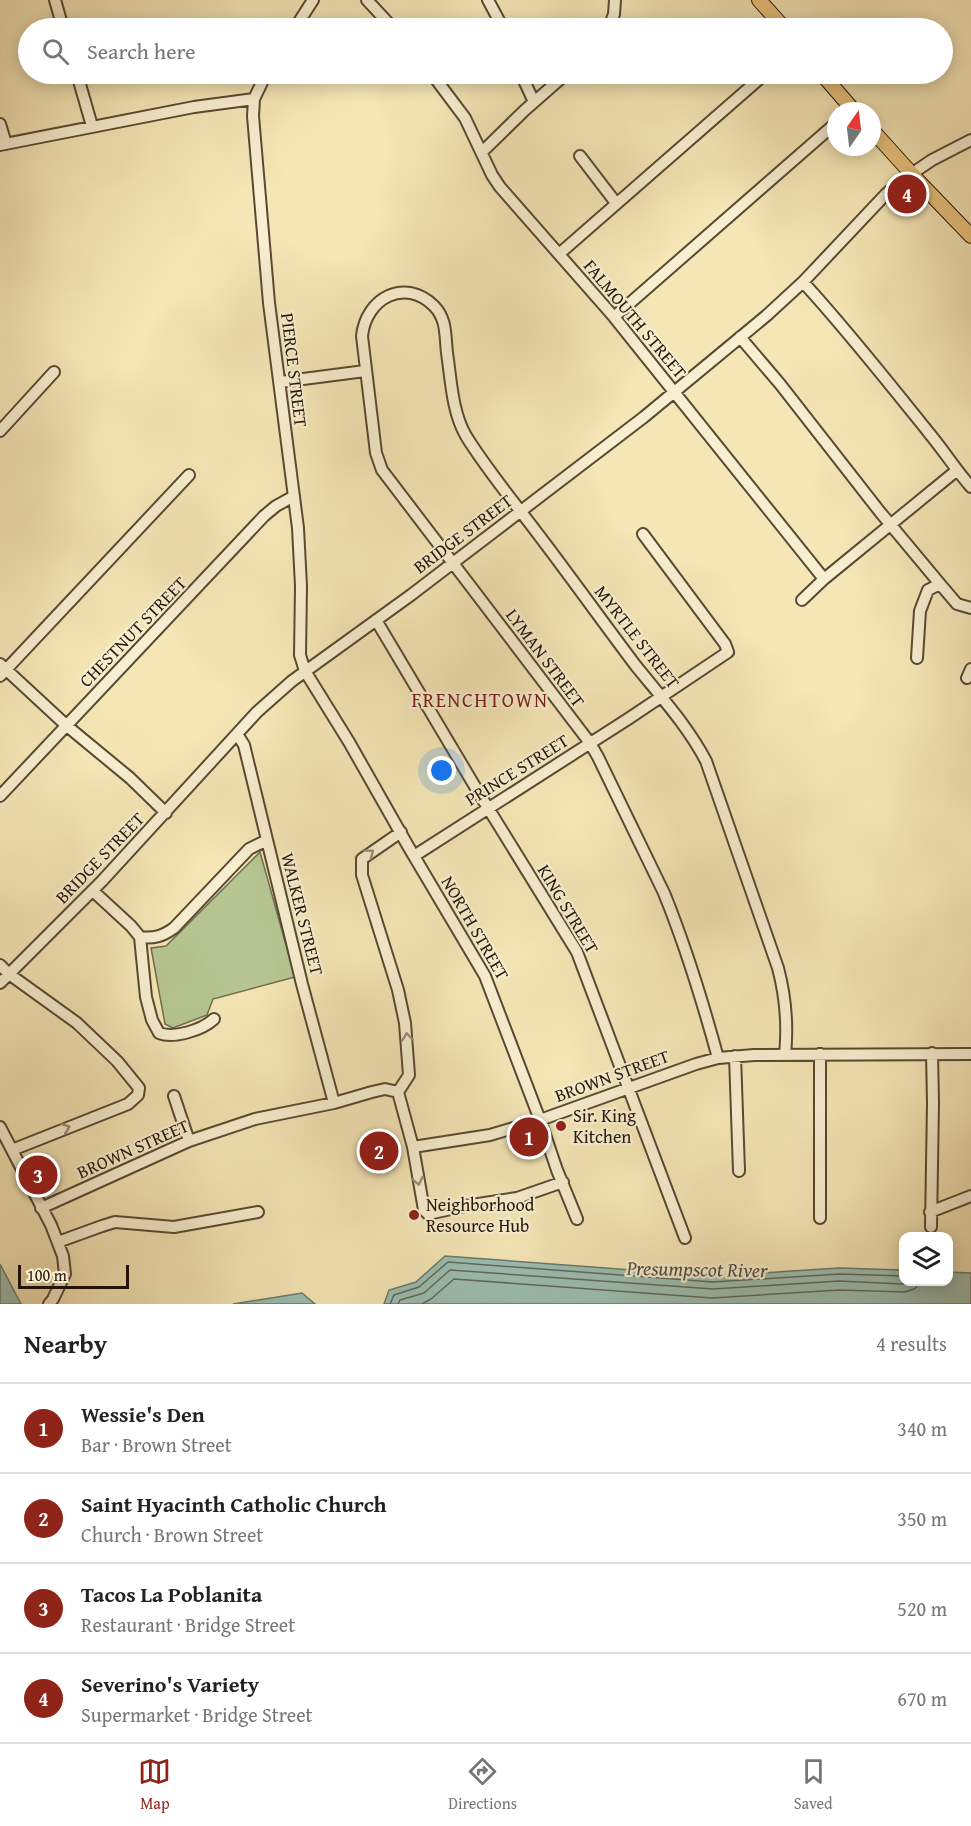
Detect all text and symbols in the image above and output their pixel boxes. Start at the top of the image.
search box [18,18,953,84]
icon: search [39,35,72,68]
text: Search here [87,35,196,67]
north arrow [827,102,881,156]
pin: 4 [888,172,926,216]
street label: FALMOUTH STREET [577,253,693,384]
street label: PIERCE STREET [274,311,315,429]
street label: BRIDGE STREET [407,487,518,580]
street label: CHESTNUT STREET [73,570,193,693]
street label: MYRTLE STREET [588,579,687,694]
street label: LYMAN STREET [499,603,591,713]
district label: FRENCHTOWN [411,685,549,714]
street label: PRINCE STREET [460,727,574,812]
your location [427,756,456,785]
street label: BRIDGE STREET [49,806,150,910]
one-way arrow [363,849,374,860]
street label: WALKER STREET [274,850,331,978]
street label: KING STREET [531,859,606,959]
street label: NORTH STREET [435,871,516,985]
one-way arrow [401,1033,414,1042]
street label: BROWN STREET [551,1042,673,1109]
place label: Sir. King Kitchen [573,1102,636,1150]
street label: BROWN STREET [72,1112,193,1185]
pin: 1 [510,1114,548,1160]
marker: Sir. King Kitchen [554,1119,568,1133]
one-way arrow [60,1123,71,1135]
pin: 2 [360,1128,398,1174]
pin: 3 [18,1152,57,1198]
one-way arrow [411,1176,424,1186]
place label: Neighborhood Resource Hub [426,1191,535,1239]
marker: Neighborhood Resource Hub [407,1208,421,1222]
map controls [899,1232,953,1286]
button: layers [899,1232,953,1286]
water label: Presumpscot River [625,1253,768,1284]
scale bar [18,1262,129,1290]
text: 100 m [27,1263,67,1287]
text: Nearby [24,1324,107,1363]
text: 4 results [876,1329,947,1358]
text: Wessie's Den [81,1398,205,1430]
text: 1 [38,1414,49,1443]
text: 340 m [897,1414,947,1443]
text: Bar · Brown Street [81,1430,232,1459]
text: Saint Hyacinth Catholic Church [81,1488,386,1520]
text: 2 [38,1504,49,1533]
text: 350 m [897,1504,947,1533]
text: Church · Brown Street [81,1520,263,1549]
text: Tacos La Poblanita [81,1578,262,1610]
text: 3 [38,1594,49,1623]
text: 520 m [897,1594,947,1623]
text: Restaurant · Bridge Street [81,1610,295,1639]
text: Severino's Variety [81,1668,259,1700]
text: 4 [38,1684,49,1713]
text: 670 m [897,1684,947,1713]
text: Supermarket · Bridge Street [81,1700,313,1729]
tab: Map [138,1755,171,1815]
tab: Directions [448,1755,517,1815]
tab: Saved [794,1755,833,1815]

